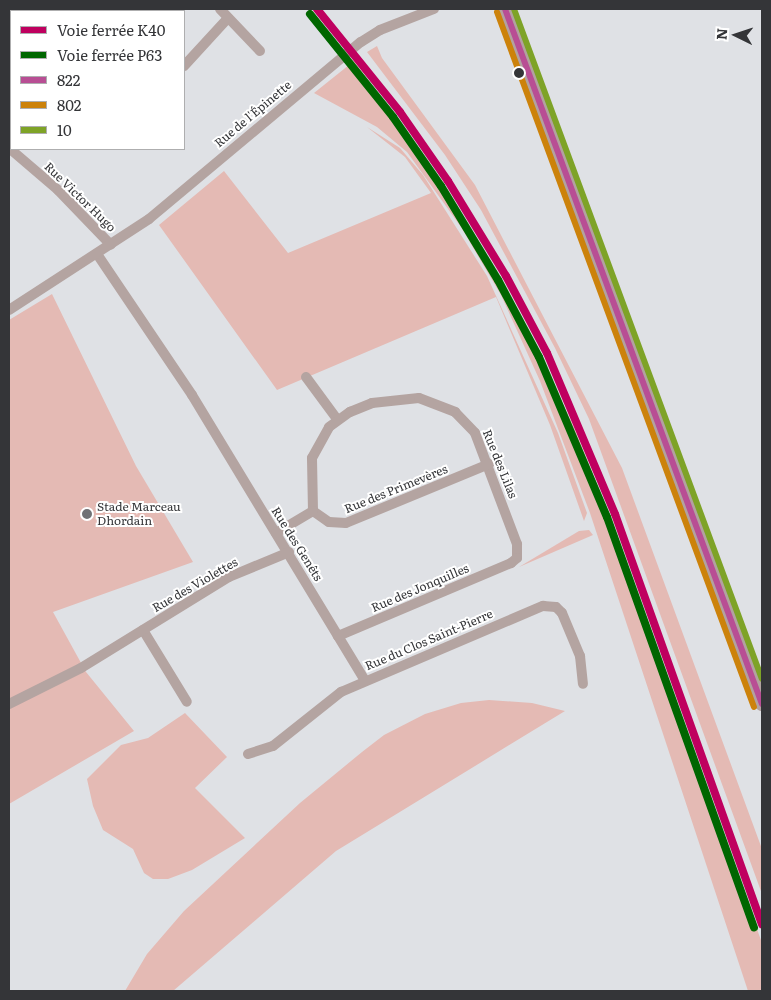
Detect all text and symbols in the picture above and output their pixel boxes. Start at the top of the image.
legend [10,10,185,150]
north arrow [711,10,761,60]
text: Voie ferrée K40 [57,18,165,41]
text: N [711,27,731,41]
text: Voie ferrée P63 [57,43,162,66]
text: 822 [57,68,80,91]
unlabelled marker [514,68,524,78]
street label: Rue de l'Épinette [212,78,294,150]
text: 802 [57,93,81,116]
text: 10 [57,118,72,141]
street label: Rue Victor Hugo [41,159,119,235]
street label: Rue des Lilas [480,427,520,501]
street label: Rue des Primevères [342,462,450,516]
place label: Stade Marceau Dhordain [97,500,181,528]
street label: Rue des Genêts [268,504,326,584]
marker: Stade Marceau Dhordain [81,508,93,520]
street label: Rue des Violettes [150,555,240,615]
street label: Rue des Jonquilles [369,561,471,615]
street label: Rue du Clos Saint-Pierre [363,607,495,673]

